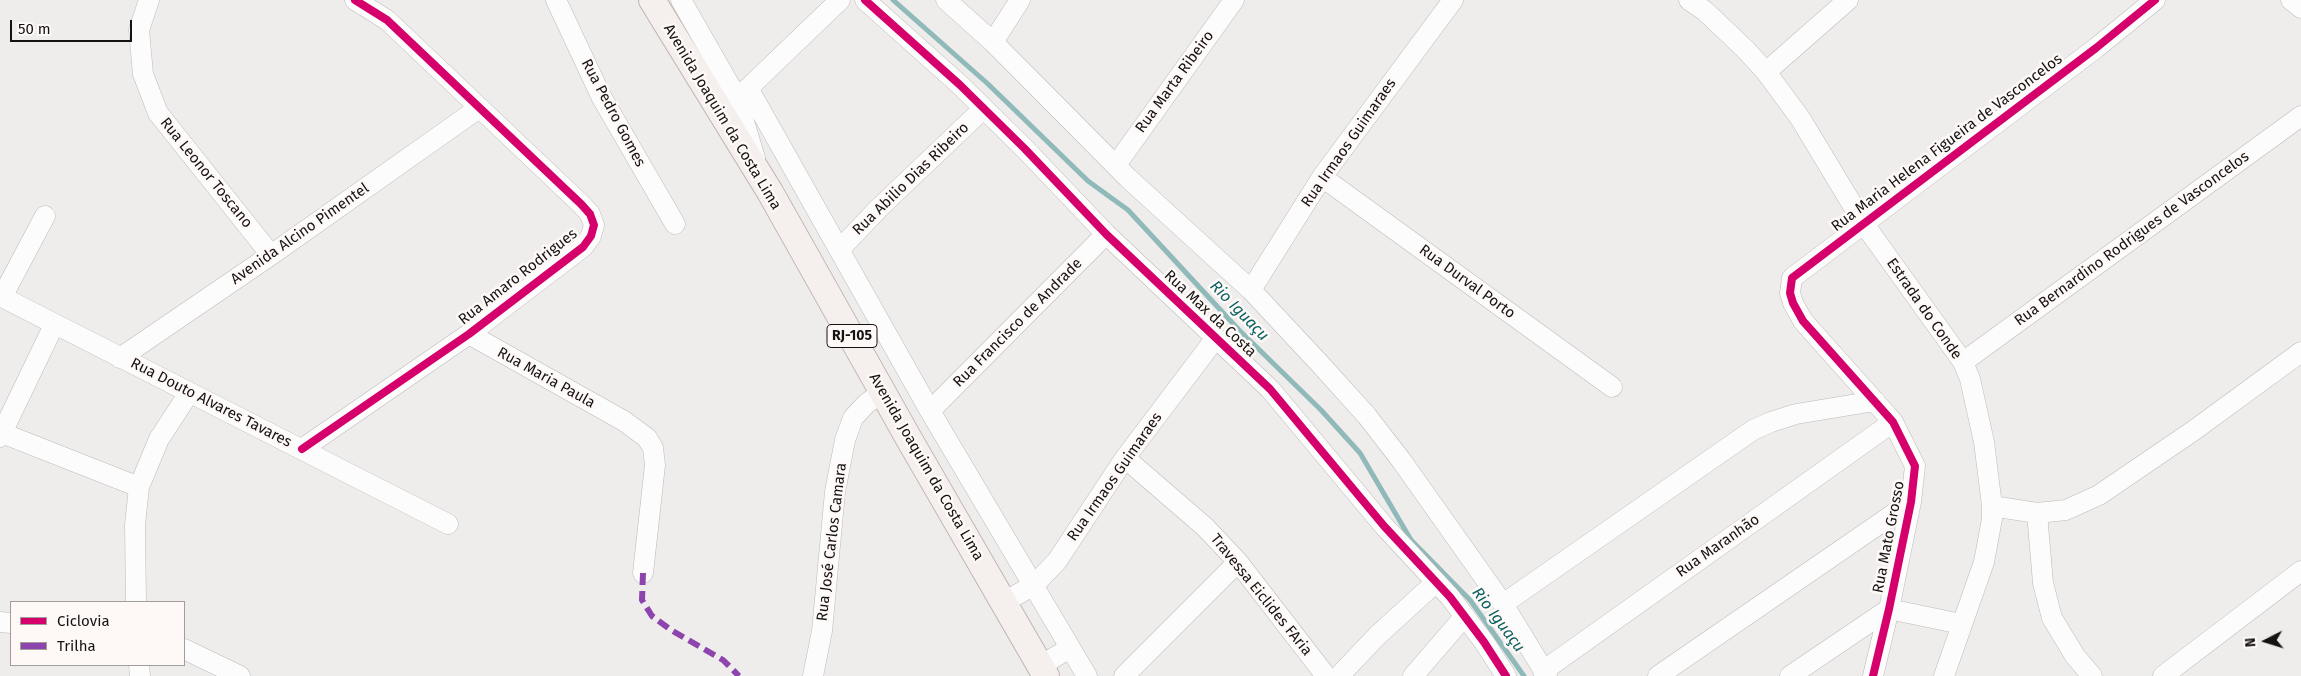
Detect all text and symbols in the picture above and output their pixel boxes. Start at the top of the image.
scale bar [12,10,135,42]
text: 50 m [18,20,51,38]
street label: Avenida Joaquim da Costa Lima [659,21,785,213]
street label: Rua Marta Ribeiro [1132,27,1218,137]
street label: Rua Maria Helena Figueira de Vasconcelos [1828,50,2066,236]
street label: Rua Pedro Gomes [577,56,649,170]
street label: Rua Irmaos Guimaraes [1298,75,1400,211]
street label: Rua Leonor Toscano [156,114,256,232]
street label: Rua Abilio Dias Ribeiro [849,119,973,239]
street label: Rua Bernardino Rodrigues de Vasconcelos [2011,148,2253,330]
street label: Avenida Alcino Pimentel [227,179,373,289]
street label: Rua Amaro Rodrigues [455,225,581,329]
street label: Rua Durval Porto [1415,241,1519,323]
street label: Rua Francisco de Andrade [950,255,1086,391]
street label: Estrada do Conde [1882,255,1966,363]
street label: Rua Max da Costa [1160,267,1260,361]
water label: Rio Iguaçu [1206,277,1272,345]
road number: RJ-105 [827,324,877,348]
street label: Rua Maria Paula [494,344,598,412]
street label: Rua Douto Alvares Tavares [127,354,295,452]
street label: Avenida Joaquim da Costa Lima [865,370,987,564]
street label: Rua Irmaos Guimaraes [1064,409,1166,545]
street label: Rua José Carlos Camara [813,462,851,622]
street label: Rua Mato Grosso [1869,479,1909,595]
street label: Rua Maranhão [1673,511,1763,581]
street label: Travessa Eiclides FAria [1206,531,1316,659]
water label: Rio Iguaçu [1467,584,1529,656]
legend [10,601,185,666]
text: Ciclovia [57,612,110,630]
north arrow [2241,616,2291,666]
text: Trilha [57,637,96,655]
text: N [2242,637,2259,648]

